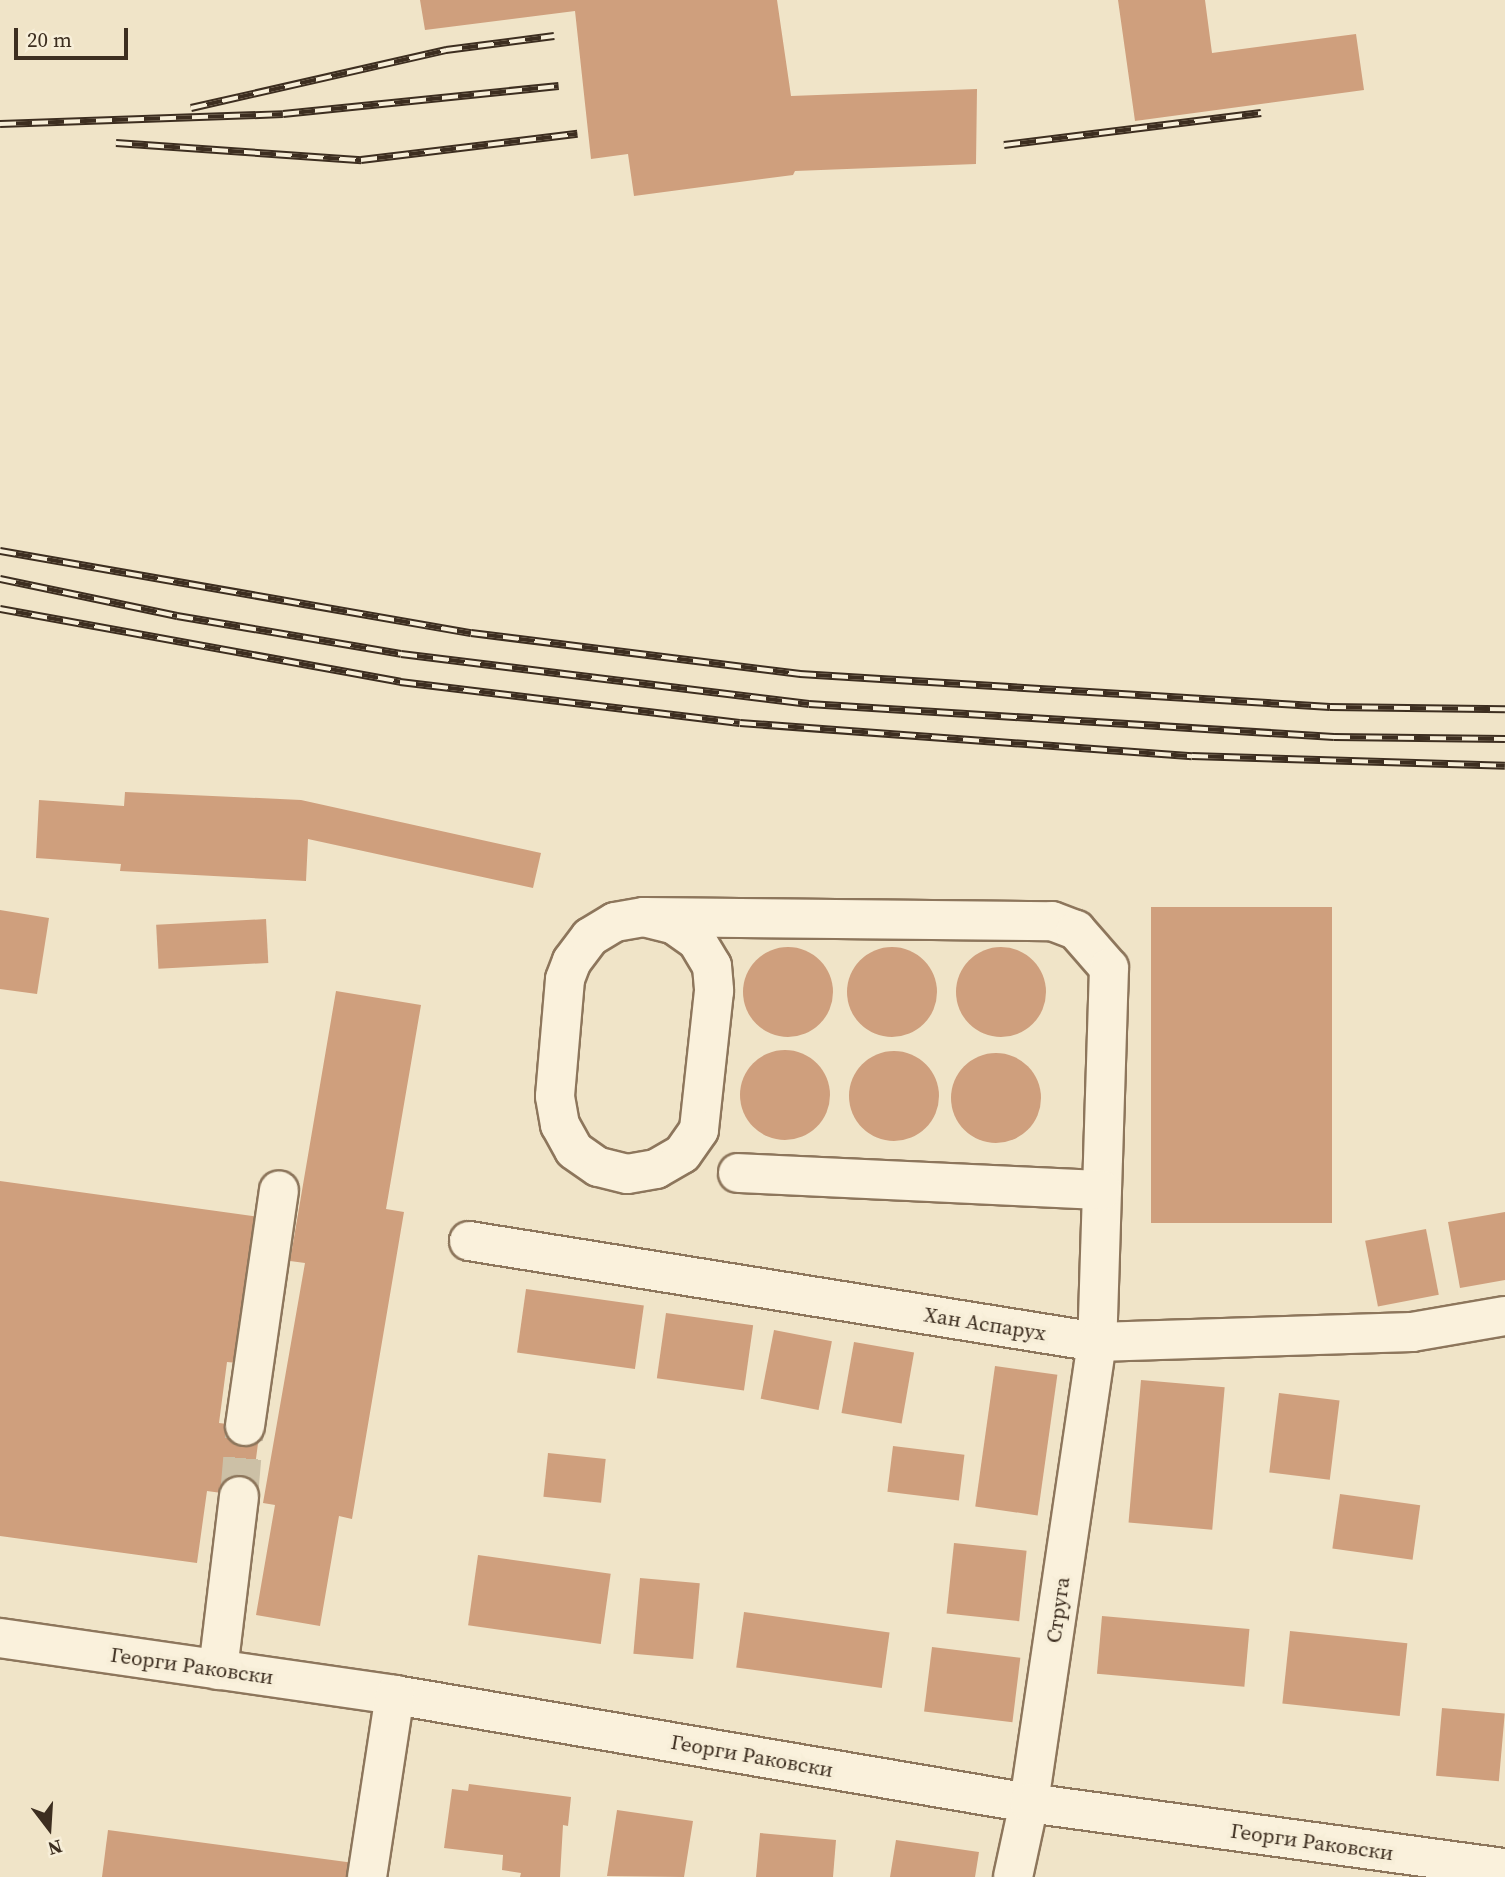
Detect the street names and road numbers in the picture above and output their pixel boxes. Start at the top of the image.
street label: Хан Аспарух [922,1302,1048,1346]
street label: Струга [1041,1575,1075,1645]
street label: Георги Раковски [109,1642,275,1690]
street label: Георги Раковски [669,1729,835,1783]
street label: Георги Раковски [1229,1818,1395,1866]

